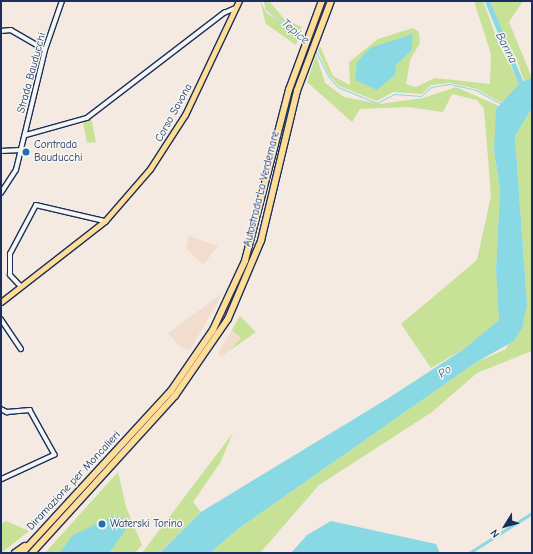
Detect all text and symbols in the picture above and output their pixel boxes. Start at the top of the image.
water label: Tepice [278,16,312,48]
water label: Banna [492,30,520,66]
street label: Strada Bauducchi [15,31,49,115]
street label: Corso Savona [153,82,195,144]
street label: Autostrada La Verdemare [241,130,283,248]
place label: Contrada Bauducchi [34,139,83,165]
marker: Contrada Bauducchi [21,147,31,157]
water label: Po [436,362,454,382]
street label: Diramazione per Moncalieri [24,429,124,533]
north arrow [485,506,525,546]
place label: Waterski Torino [110,517,183,531]
marker: Waterski Torino [97,519,107,529]
text: N [488,527,502,540]

